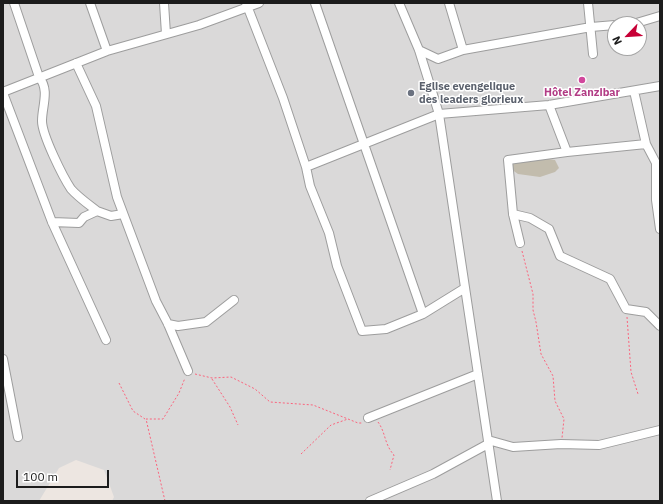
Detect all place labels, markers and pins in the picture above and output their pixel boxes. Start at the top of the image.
marker: Hôtel Zanzibar [577,75,587,85]
place label: Eglise evengelique des leaders glorieux [419,80,523,106]
place label: Hôtel Zanzibar [544,86,620,100]
marker: Eglise evengelique des leaders glorieux [406,88,416,98]

